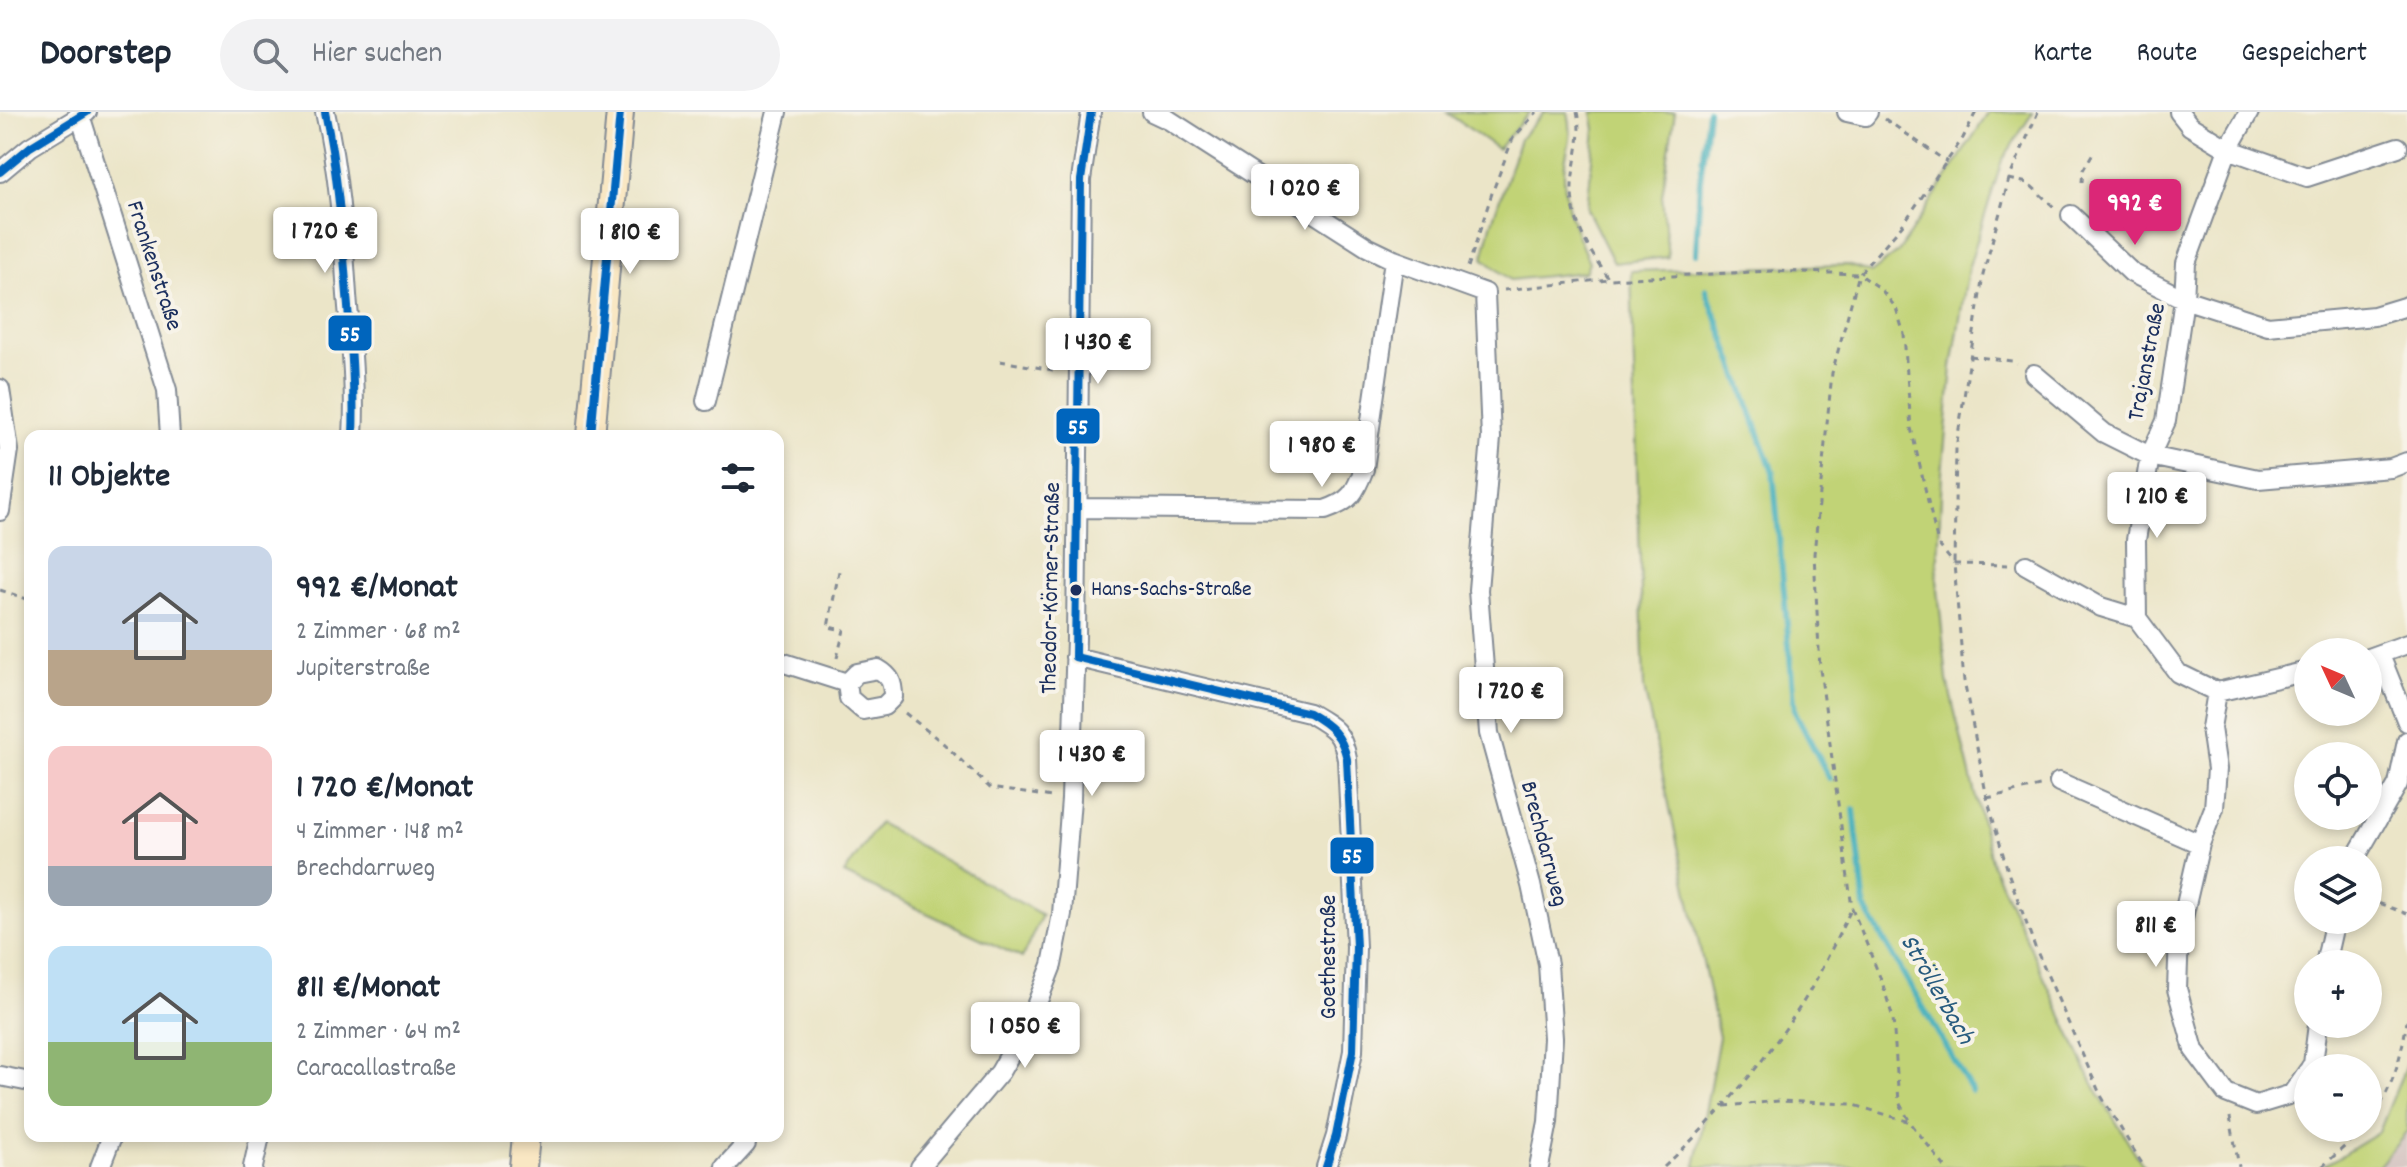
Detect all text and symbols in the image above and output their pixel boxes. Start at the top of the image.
search box [220,19,780,91]
text: Doorstep [40,28,172,83]
icon: search [248,33,292,77]
text: Hier suchen [312,34,442,77]
text: Karte [2033,35,2092,75]
text: Route [2136,35,2197,75]
text: Gespeichert [2241,35,2367,75]
pin: 1 020 € [1231,164,1379,232]
text: 1 020 € [1269,171,1341,208]
pin: 992 € [2079,179,2191,247]
text: 992 € [2107,186,2163,223]
street label: Frankenstraße [116,197,190,335]
pin: 1 720 € [251,207,399,275]
pin: 1 810 € [556,208,704,276]
text: 1 720 € [291,214,359,251]
text: 1 810 € [599,215,661,252]
street label: Trajanstraße [2120,300,2176,424]
line badge: 55 [327,314,373,352]
pin: 1 430 € [1024,318,1172,386]
text: 55 [340,321,360,352]
text: 1 430 € [1064,325,1132,362]
line badge: 55 [1055,407,1101,445]
text: 55 [1068,414,1088,445]
pin: 1 980 € [1248,421,1396,489]
text: 1 980 € [1288,428,1356,465]
text: 11 Objekte [48,454,170,503]
icon: filters [716,456,760,500]
pin: 1 210 € [2083,472,2231,540]
text: 1 210 € [2125,479,2189,516]
street label: Theodor-Körner-Straße [1033,482,1071,694]
text: 992 €/Monat [296,565,458,614]
place label: Hans-Sachs-Straße [1091,575,1252,606]
icon: home [112,578,208,674]
marker: Hans-Sachs-Straße [1068,582,1084,598]
text: 2 Zimmer · 68 m² [296,614,461,651]
north arrow [2294,638,2382,726]
map controls [2294,638,2382,1142]
text: Jupiterstraße [296,651,430,688]
pin: 1 720 € [1437,667,1585,735]
text: 1 720 € [1477,674,1545,711]
pin: 1 430 € [1018,730,1166,798]
text: 1 430 € [1058,737,1126,774]
button: locate [2294,742,2382,830]
text: 1 720 €/Monat [296,765,473,814]
icon: home [112,778,208,874]
street label: Brechdarrweg [1510,778,1576,910]
text: 4 Zimmer · 148 m² [296,814,464,851]
line badge: 55 [1329,836,1375,875]
text: 55 [1342,843,1362,874]
button: layers [2294,846,2382,934]
text: Brechdarrweg [296,851,435,888]
street label: Goethestraße [1313,895,1347,1019]
pin: 811 € [2100,901,2212,969]
text: 811 € [2135,908,2177,945]
water label: Ströllerbach [1890,928,1983,1053]
button: + [2294,950,2382,1038]
text: 811 €/Monat [296,965,440,1014]
icon: home [112,978,208,1074]
pin: 1 050 € [951,1002,1099,1070]
text: 1 050 € [989,1009,1061,1046]
text: 2 Zimmer · 64 m² [296,1014,461,1051]
text: Caracallastraße [296,1051,456,1088]
button: − [2294,1054,2382,1142]

